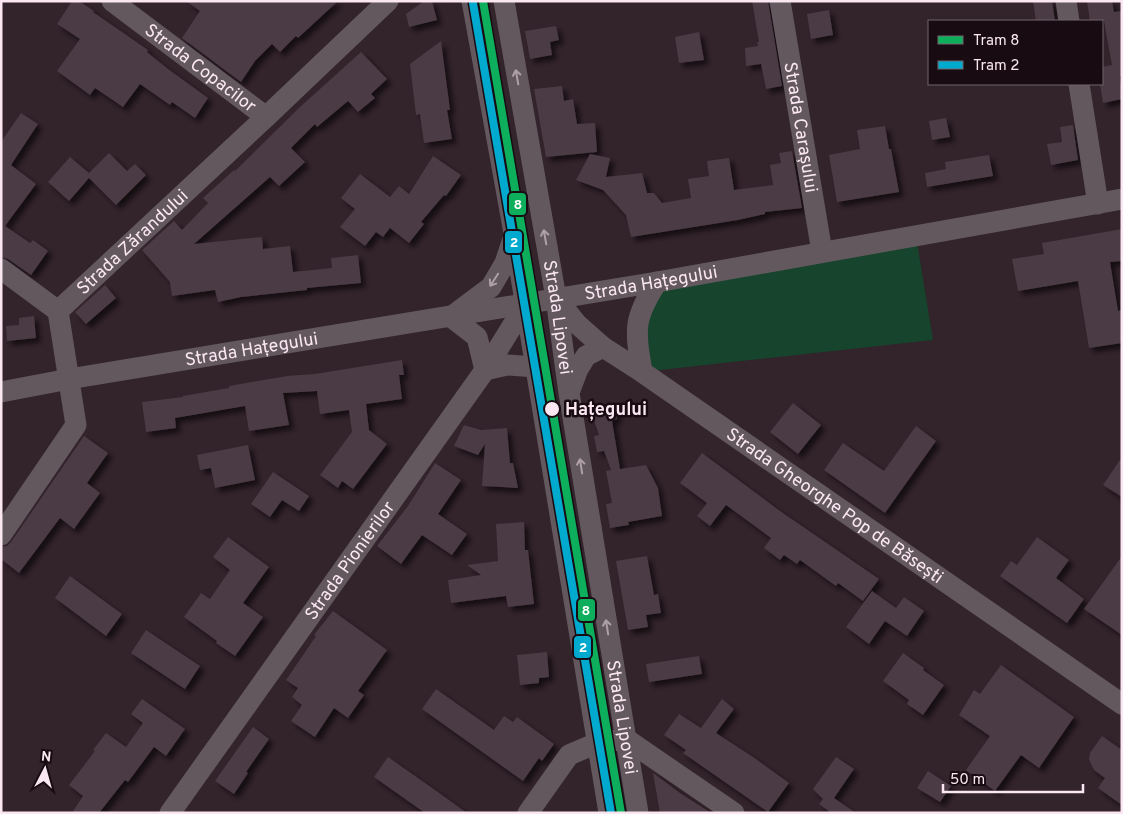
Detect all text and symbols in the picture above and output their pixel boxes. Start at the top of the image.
street label: Strada Copacilor [139,19,260,119]
legend [928,20,1103,85]
text: Tram 8 [973,32,1019,51]
text: Tram 2 [973,57,1019,76]
street label: Strada Carașului [777,60,822,195]
one-way arrow [511,69,521,85]
street label: Strada Zărandului [73,185,194,301]
line badge: 8 [508,192,527,216]
text: 8 [514,197,522,214]
one-way arrow [540,229,550,245]
line badge: 2 [504,230,523,254]
text: 2 [510,235,518,252]
street label: Strada Lipovei [537,259,576,376]
street label: Strada Hațegului [583,261,719,307]
one-way arrow [489,273,499,287]
street label: Strada Hațegului [183,328,320,373]
place label: Hațegului [565,399,647,422]
marker: Hațegului [543,400,561,418]
street label: Strada Gheorghe Pop de Băsești [721,424,947,590]
one-way arrow [576,459,586,475]
street label: Strada Pionierilor [301,497,401,625]
line badge: 8 [577,598,596,622]
text: 8 [582,603,590,620]
one-way arrow [602,619,612,635]
line badge: 2 [573,635,592,659]
text: 2 [579,640,587,657]
street label: Strada Lipovei [600,659,641,776]
north arrow [20,744,70,794]
text: N [40,749,52,767]
scale bar [943,762,1083,794]
text: 50 m [950,771,985,790]

